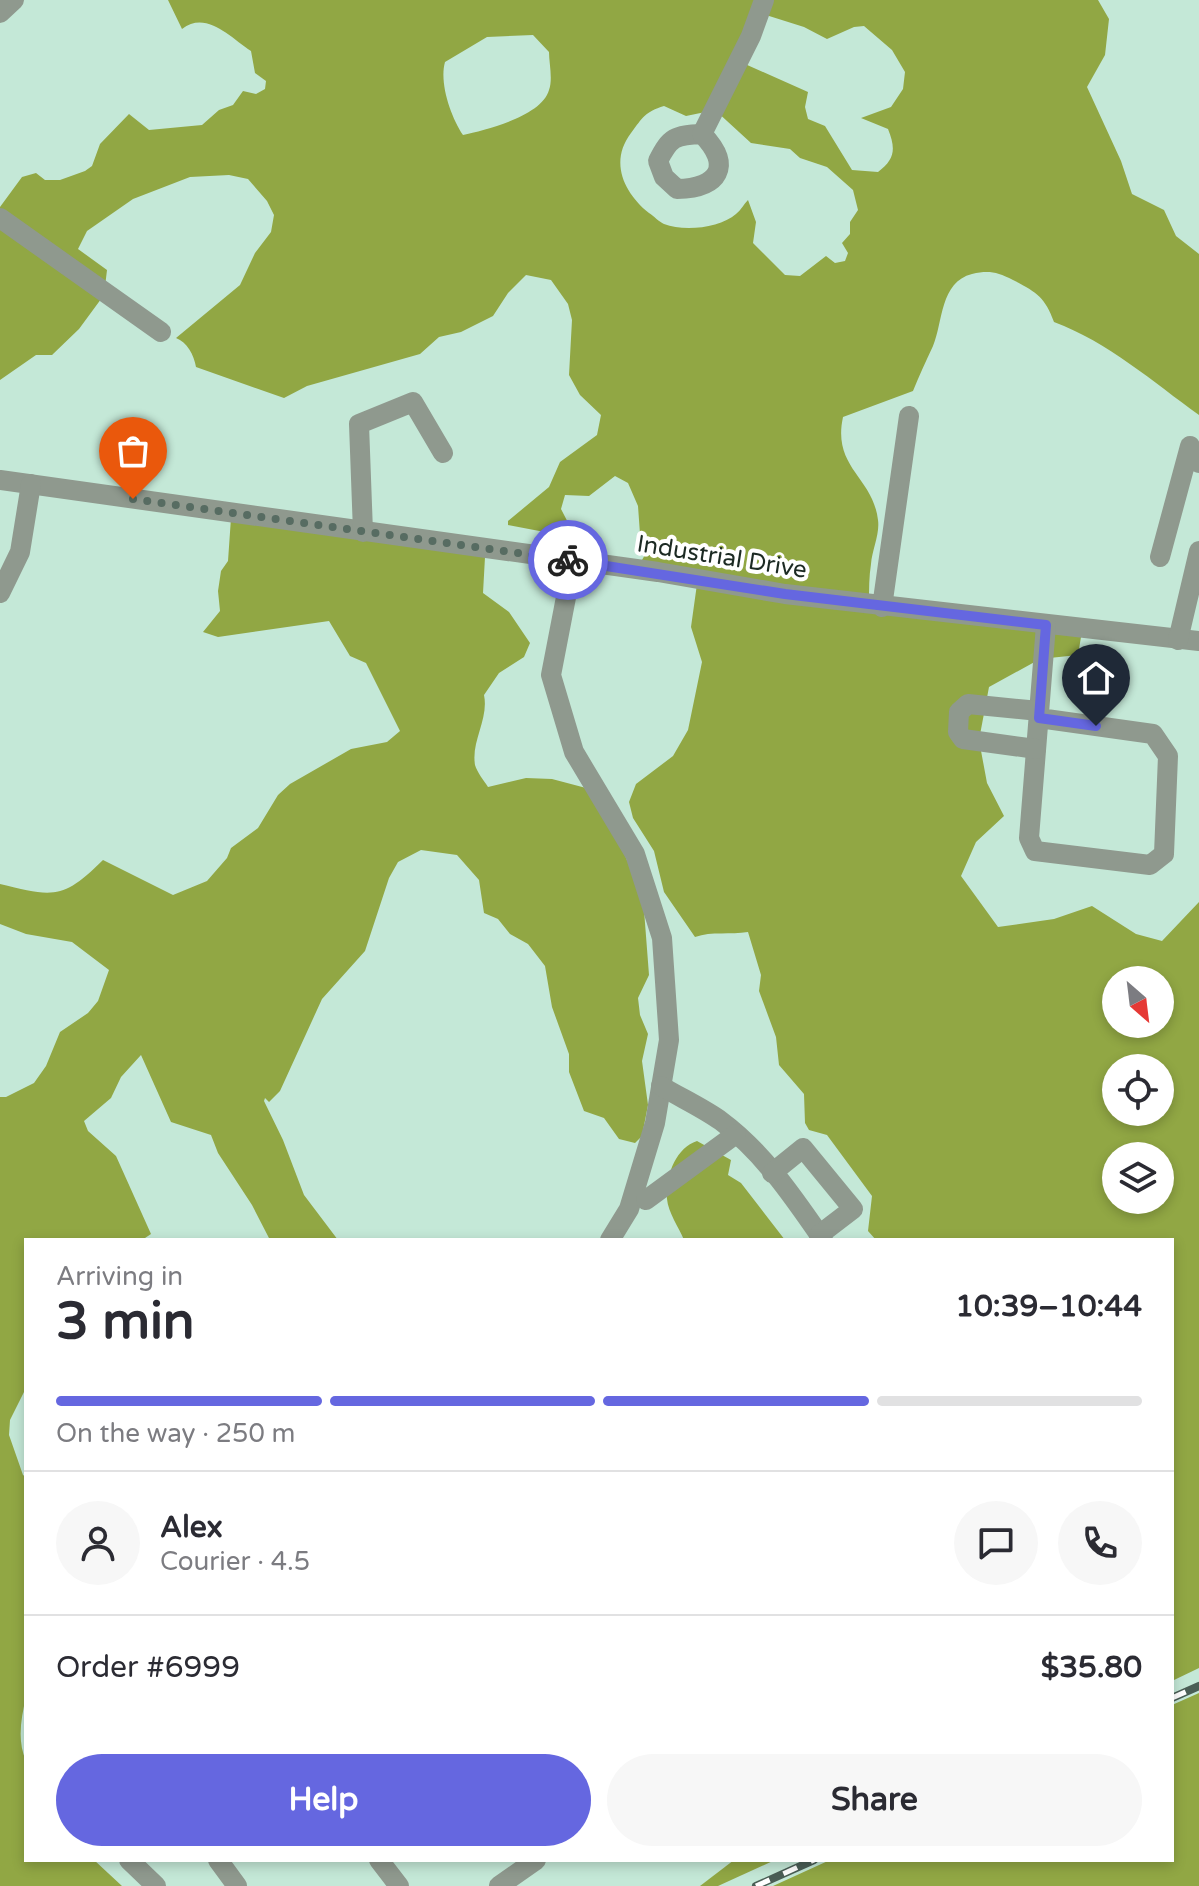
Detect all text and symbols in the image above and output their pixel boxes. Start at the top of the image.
pin [99,417,167,499]
icon: bag [111,429,155,473]
courier [528,520,608,600]
street label: Industrial Drive [635,529,809,585]
icon: bike [546,538,590,582]
pin [1062,644,1130,726]
icon: home [1074,656,1118,700]
north arrow [1102,966,1174,1038]
map controls [1102,966,1174,1214]
button: locate [1102,1054,1174,1126]
button: layers [1102,1142,1174,1214]
text: Arriving in [56,1261,183,1292]
text: 10:39–10:44 [955,1288,1142,1325]
text: 3 min [56,1290,195,1353]
text: On the way · 250 m [56,1418,295,1449]
button: person [56,1501,140,1585]
button: chat [954,1501,1038,1585]
button: phone [1058,1501,1142,1585]
text: Alex [160,1509,223,1546]
text: Courier · 4.5 [160,1546,310,1577]
text: Order #6999 [56,1649,240,1686]
text: $35.80 [1041,1649,1142,1686]
button: Help [56,1754,591,1846]
button: Share [607,1754,1142,1846]

